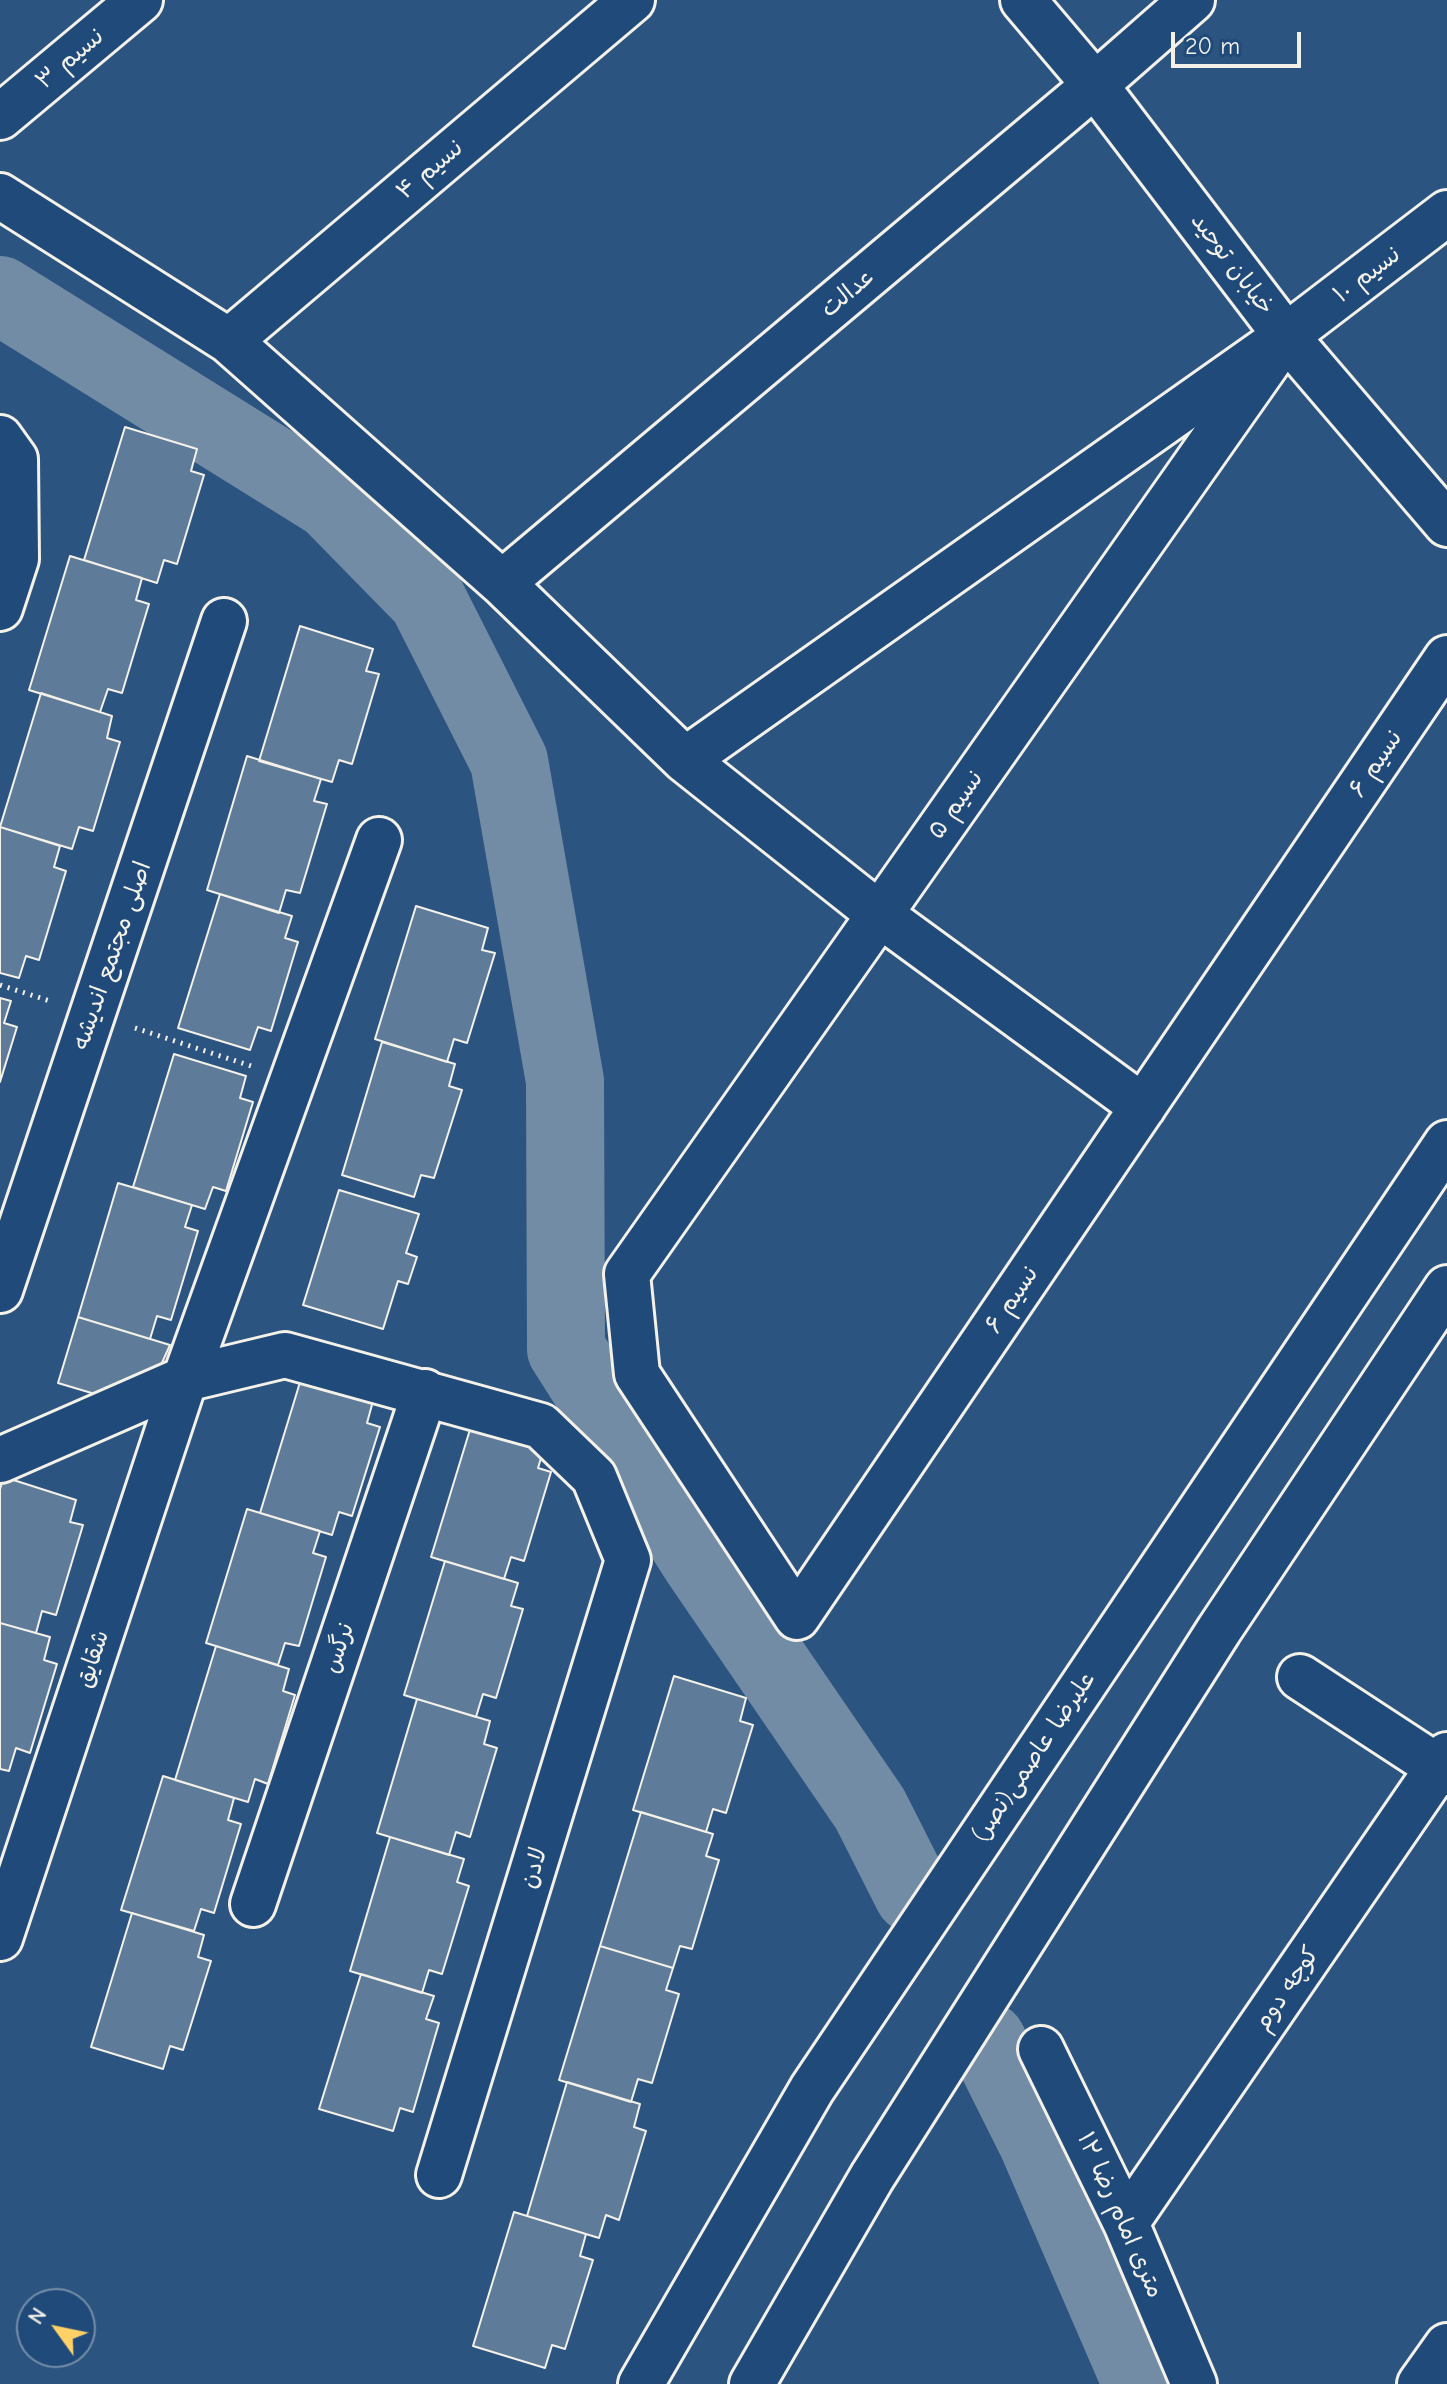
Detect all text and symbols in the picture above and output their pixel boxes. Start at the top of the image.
scale bar [1175,16,1305,66]
street label: نسیم ۳ [30,22,110,96]
text: 20 m [1185,32,1240,60]
street label: نسیم ۴ [391,134,469,206]
street label: خیابان توحید [1184,207,1280,321]
street label: نسیم ۱۰ [1328,240,1406,310]
street label: عدالت [815,262,881,324]
street label: نسیم ۶ [1343,725,1409,803]
street label: نسیم ۵ [922,765,990,845]
street label: اصلی مجتمع اندیشه [66,858,158,1054]
street label: نسیم ۶ [979,1261,1045,1339]
street label: نرگس [317,1619,361,1677]
street label: شقایق [70,1626,116,1692]
street label: علیرضا عاصمی(نصر) [966,1666,1102,1848]
street label: لادن [514,1844,554,1892]
street label: کوچه دوم [1248,1941,1326,2037]
street label: ۱۲ متری امام رضا [1071,2128,1169,2302]
north arrow [16,2288,96,2368]
text: N [23,2303,52,2329]

